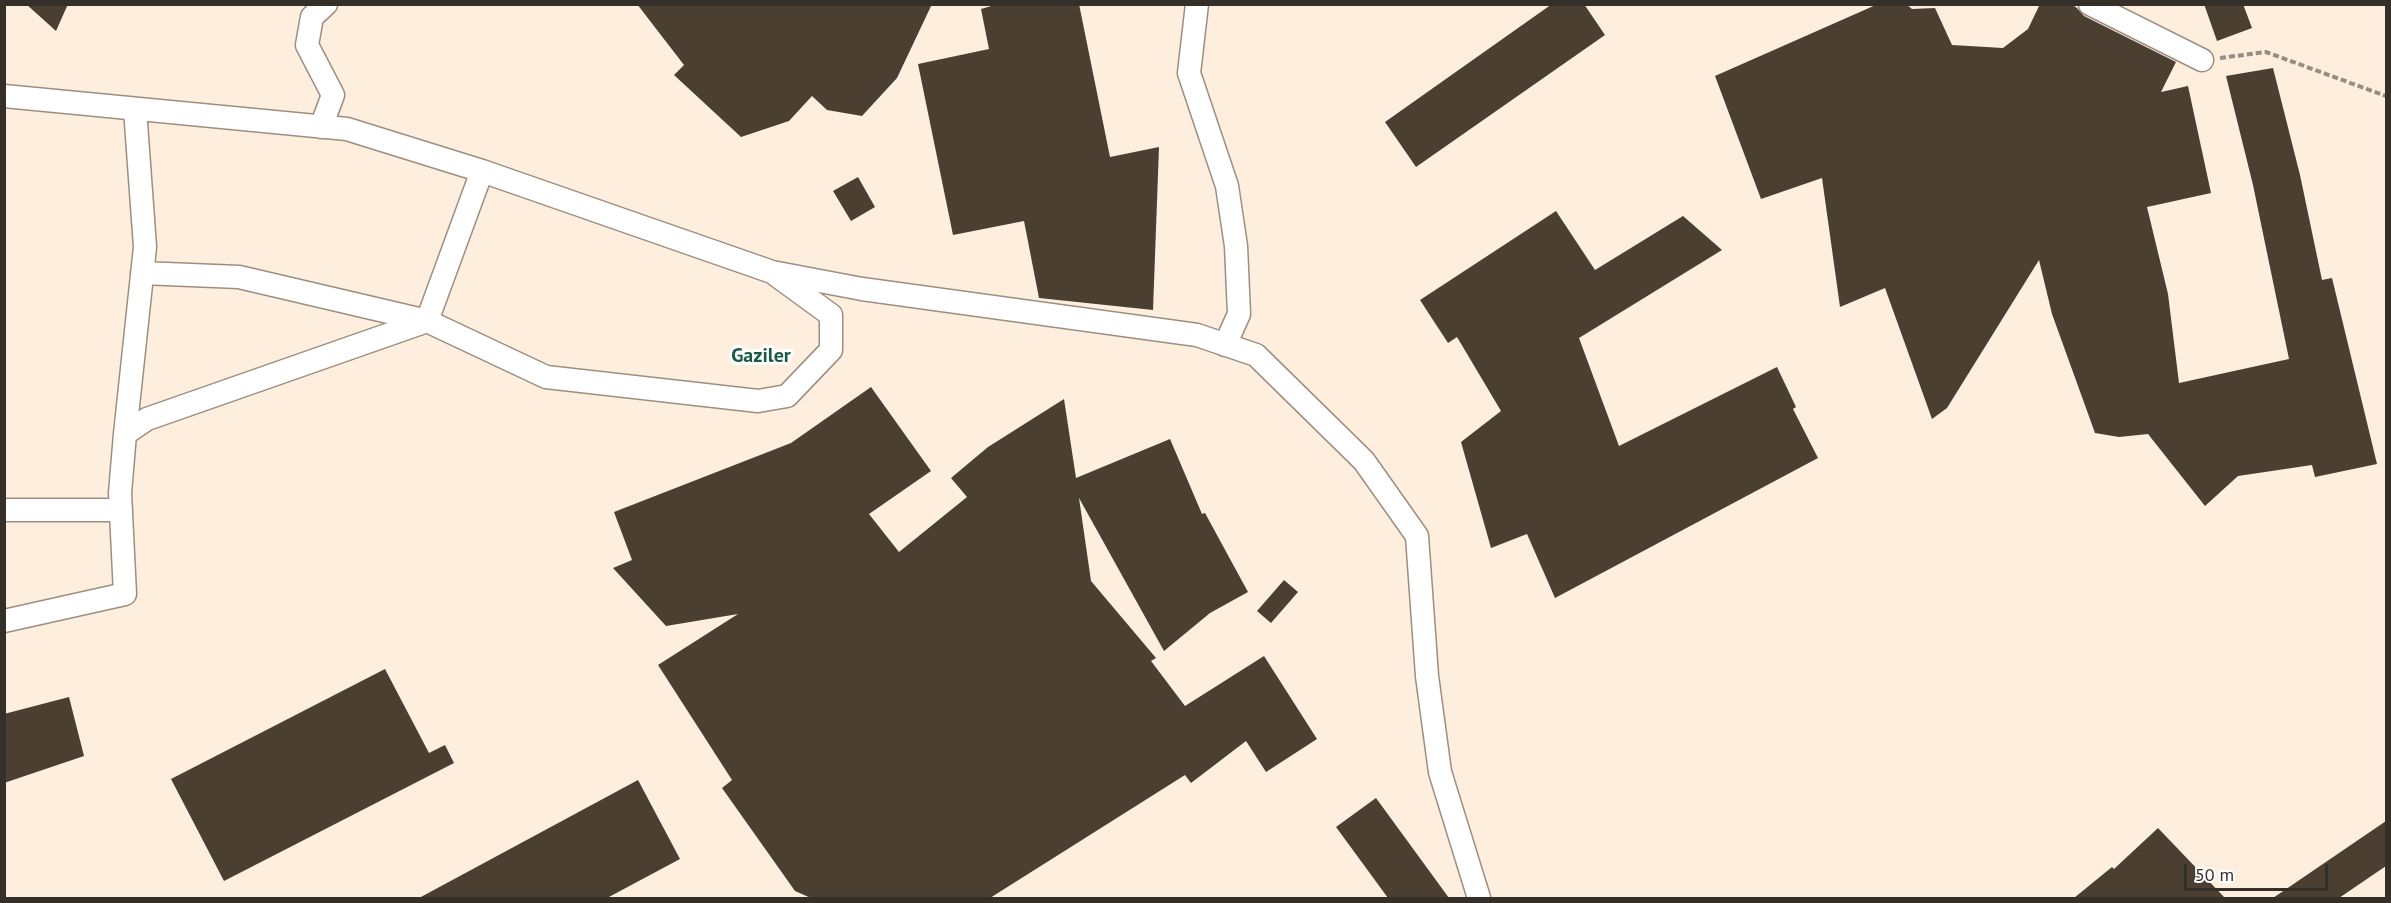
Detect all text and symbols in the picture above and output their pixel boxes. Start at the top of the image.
district label: Gaziler [731,344,791,368]
scale bar [2187,852,2331,890]
text: 50 m [2195,863,2234,886]

